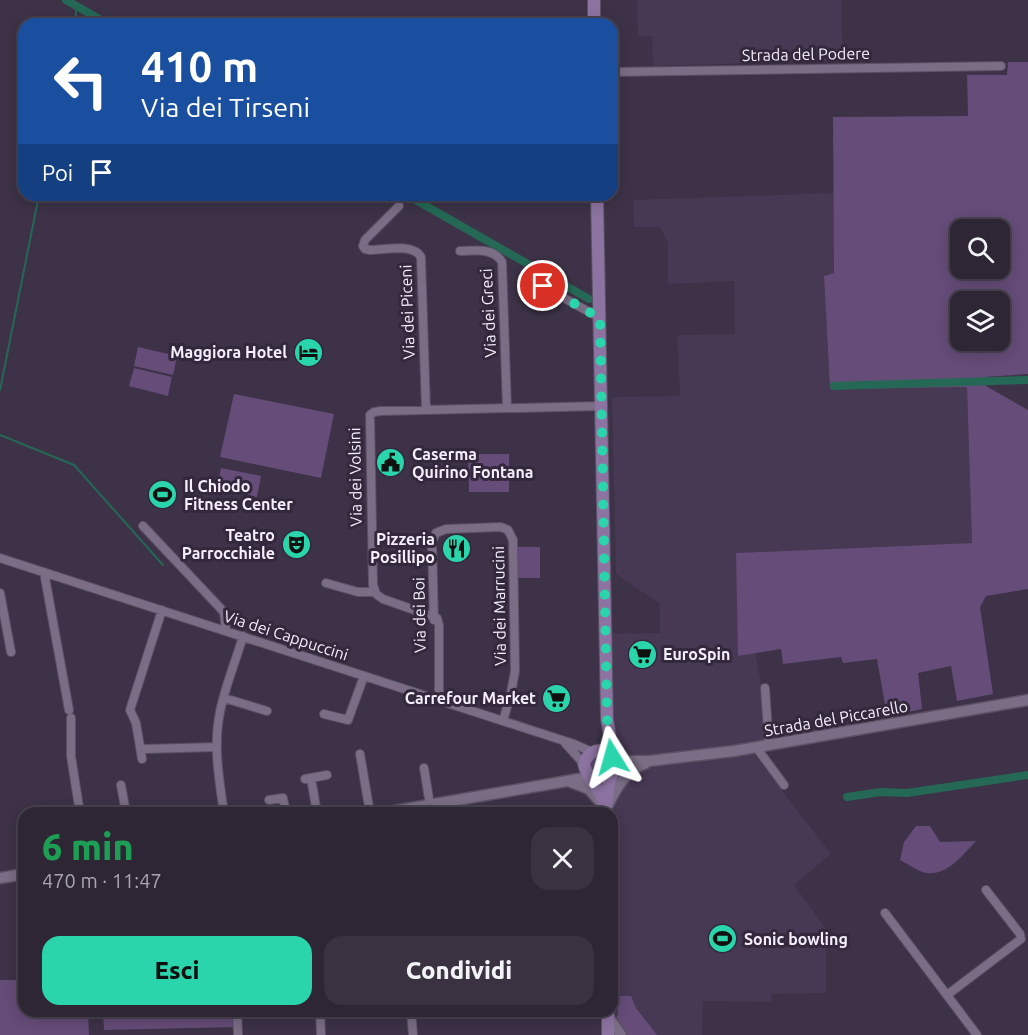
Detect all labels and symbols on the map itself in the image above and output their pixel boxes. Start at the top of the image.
street label: Strada del Podere [742,44,870,64]
pin [517,260,568,311]
street label: Via dei Piceni [396,264,418,360]
street label: Via dei Greci [477,268,499,358]
hotel icon: Maggiora Hotel [292,336,324,368]
place label: Maggiora Hotel [170,343,287,361]
street label: Via dei Volsini [345,427,365,527]
place label: Caserma Quirino Fontana [412,445,533,481]
public building icon: Caserma Quirino Fontana [375,447,407,479]
place label: Il Chiodo Fitness Center [184,477,293,513]
sports icon: Il Chiodo Fitness Center [147,479,179,511]
place label: Teatro Parrocchiale [182,526,275,562]
theatre icon: Teatro Parrocchiale [280,528,312,560]
place label: Pizzeria Posillipo [370,530,435,566]
restaurant icon: Pizzeria Posillipo [440,532,472,564]
street label: Via dei Marrucini [489,546,509,666]
street label: Via dei Boi [409,577,429,653]
street label: Via dei Cappuccini [221,606,351,664]
supermarket icon: EuroSpin [626,638,658,670]
place label: EuroSpin [663,645,730,663]
supermarket icon: Carrefour Market [541,682,573,714]
place label: Carrefour Market [405,689,536,707]
street label: Strada del Piccarello [763,697,909,739]
position arrow [580,725,644,789]
sports icon: Sonic bowling [707,923,739,955]
place label: Sonic bowling [744,930,848,948]

